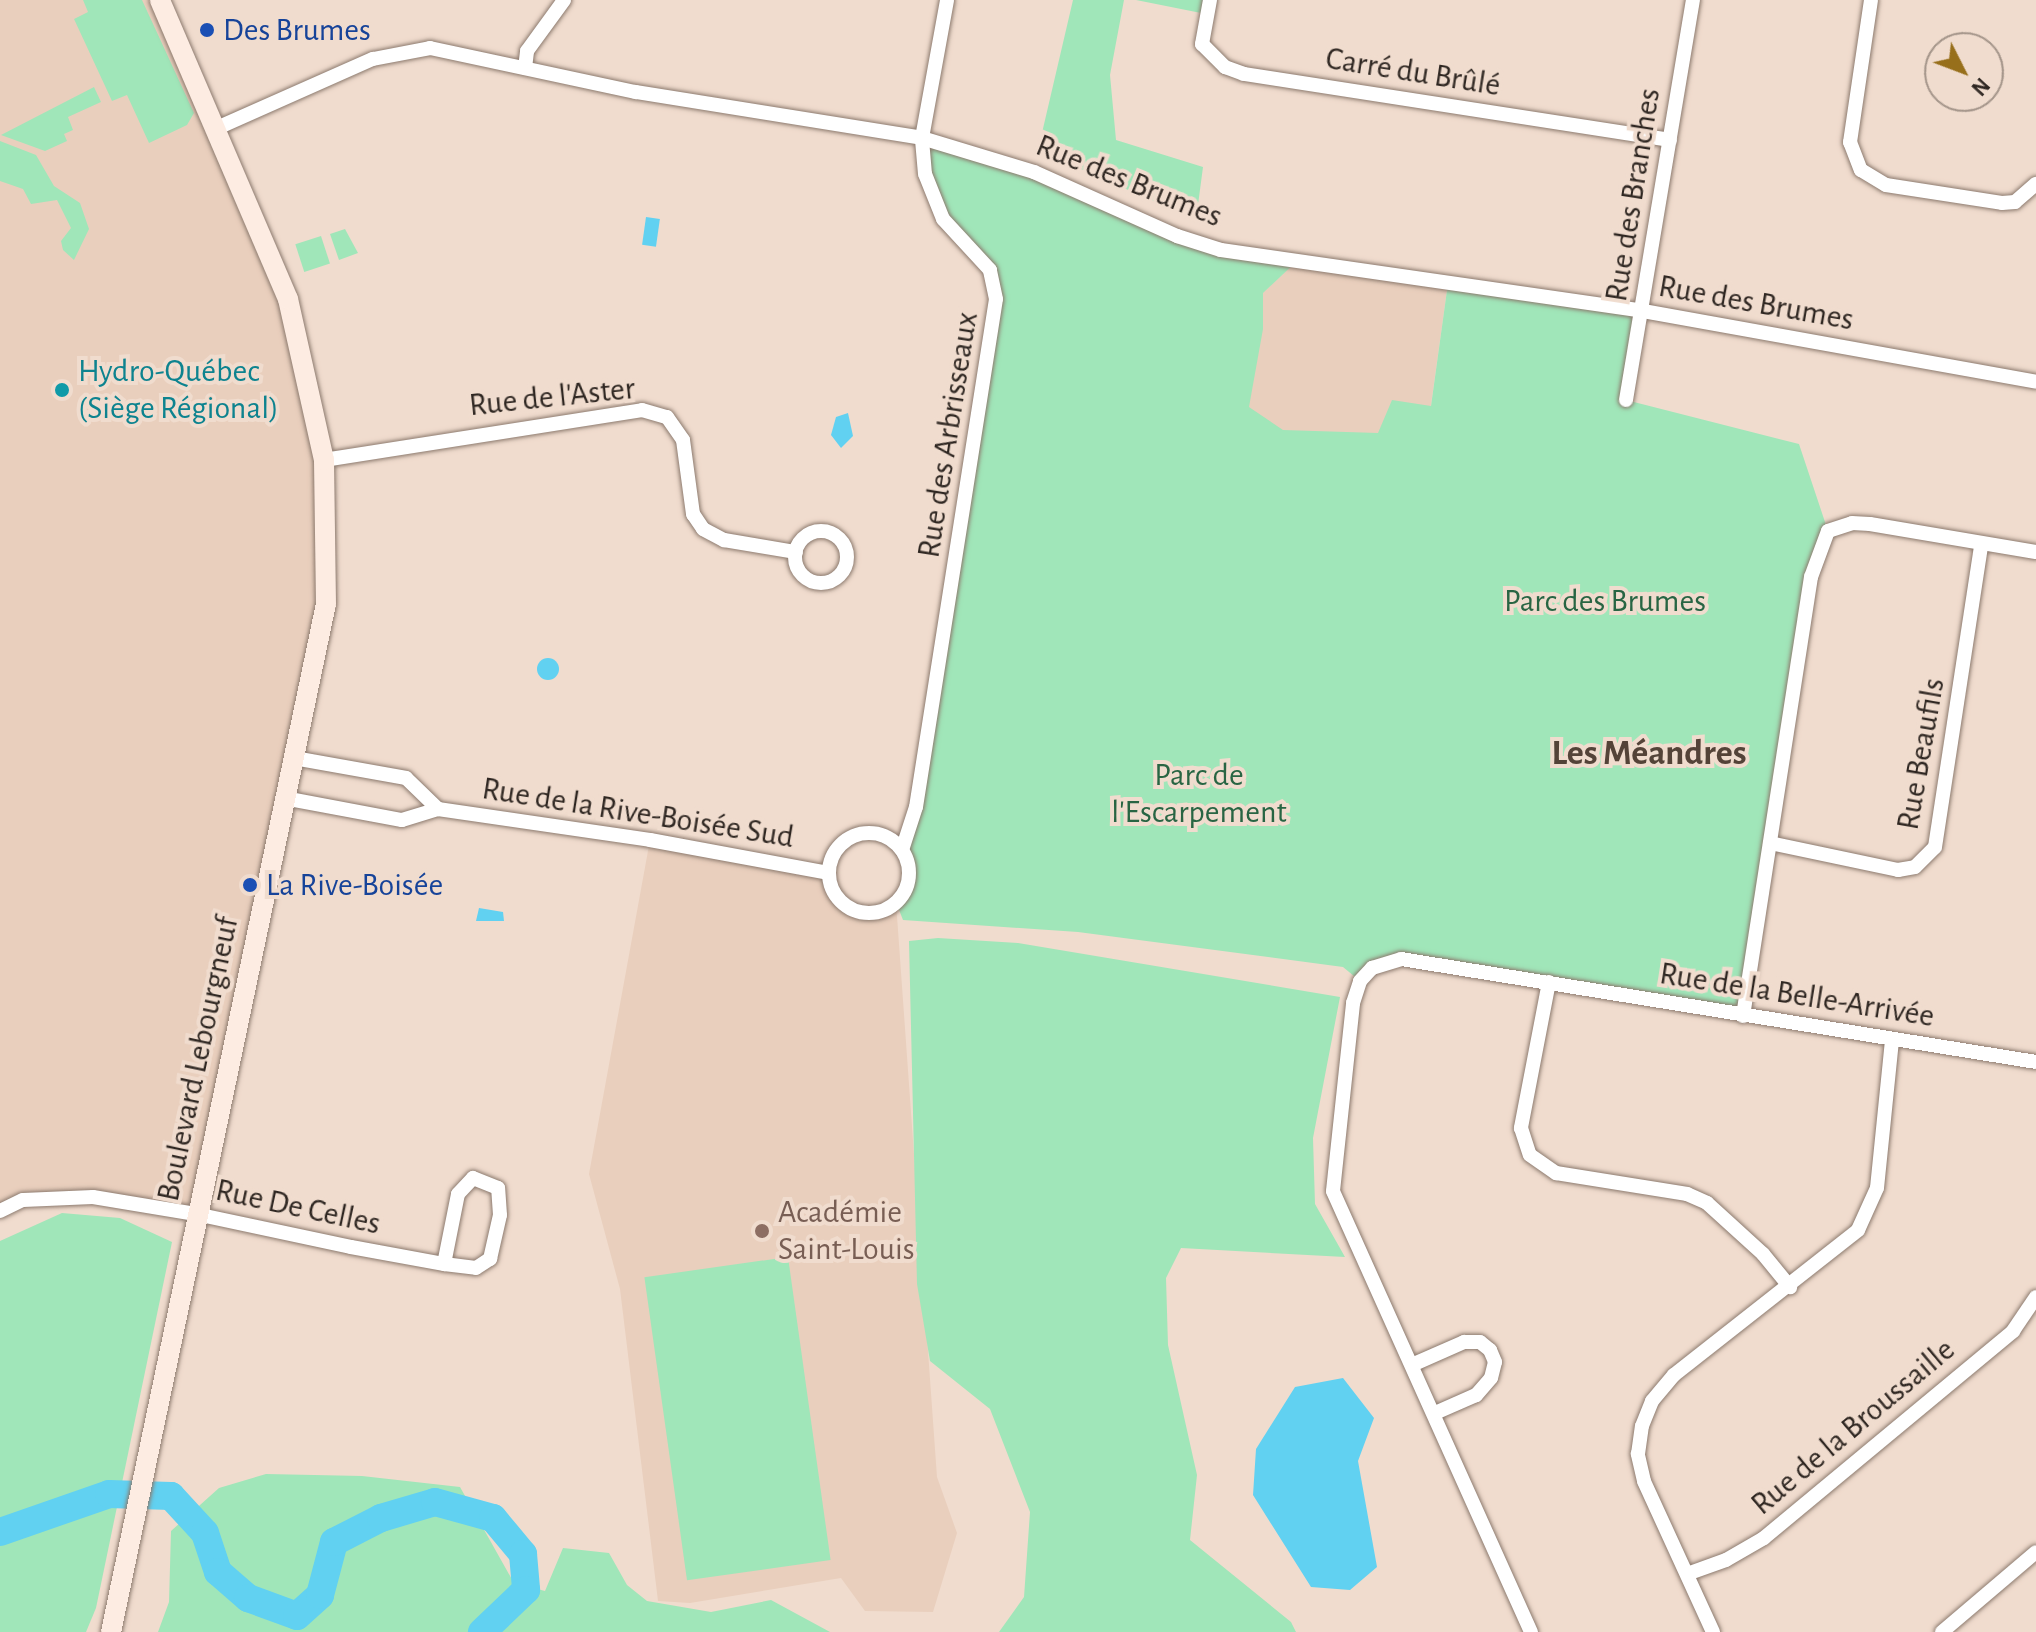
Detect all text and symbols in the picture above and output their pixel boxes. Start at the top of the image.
place label: Des Brumes [223,11,371,49]
marker: Des Brumes [198,21,216,39]
north arrow [1924,32,2004,112]
street label: Carré du Brûlé [1323,39,1503,105]
text: N [1967,74,1994,100]
street label: Rue des Branches [1597,86,1669,304]
street label: Rue des Brumes [1030,126,1228,236]
street label: Rue des Brumes [1656,267,1856,339]
street label: Rue des Arbrisseaux [910,309,986,561]
place label: Hydro-Québec (Siège Régional) [78,353,279,428]
street label: Rue de l'Aster [467,369,637,425]
marker: Hydro-Québec (Siège Régional) [53,381,71,399]
park label: Parc des Brumes [1504,582,1706,620]
street label: Rue Beaufils [1889,675,1953,833]
district label: Les Méandres [1551,732,1747,776]
park label: Parc de l'Escarpement [1111,757,1287,832]
street label: Rue de la Rive-Boisée Sud [479,769,797,857]
place label: La Rive-Boisée [266,866,443,904]
marker: La Rive-Boisée [241,876,259,894]
street label: Boulevard Lebourgneuf [149,913,247,1205]
street label: Rue de la Belle-Arrivée [1657,954,1937,1036]
street label: Rue De Celles [212,1171,384,1243]
place label: Académie Saint-Louis [778,1194,915,1269]
marker: Académie Saint-Louis [753,1222,771,1240]
street label: Rue de la Broussaille [1743,1331,1963,1523]

